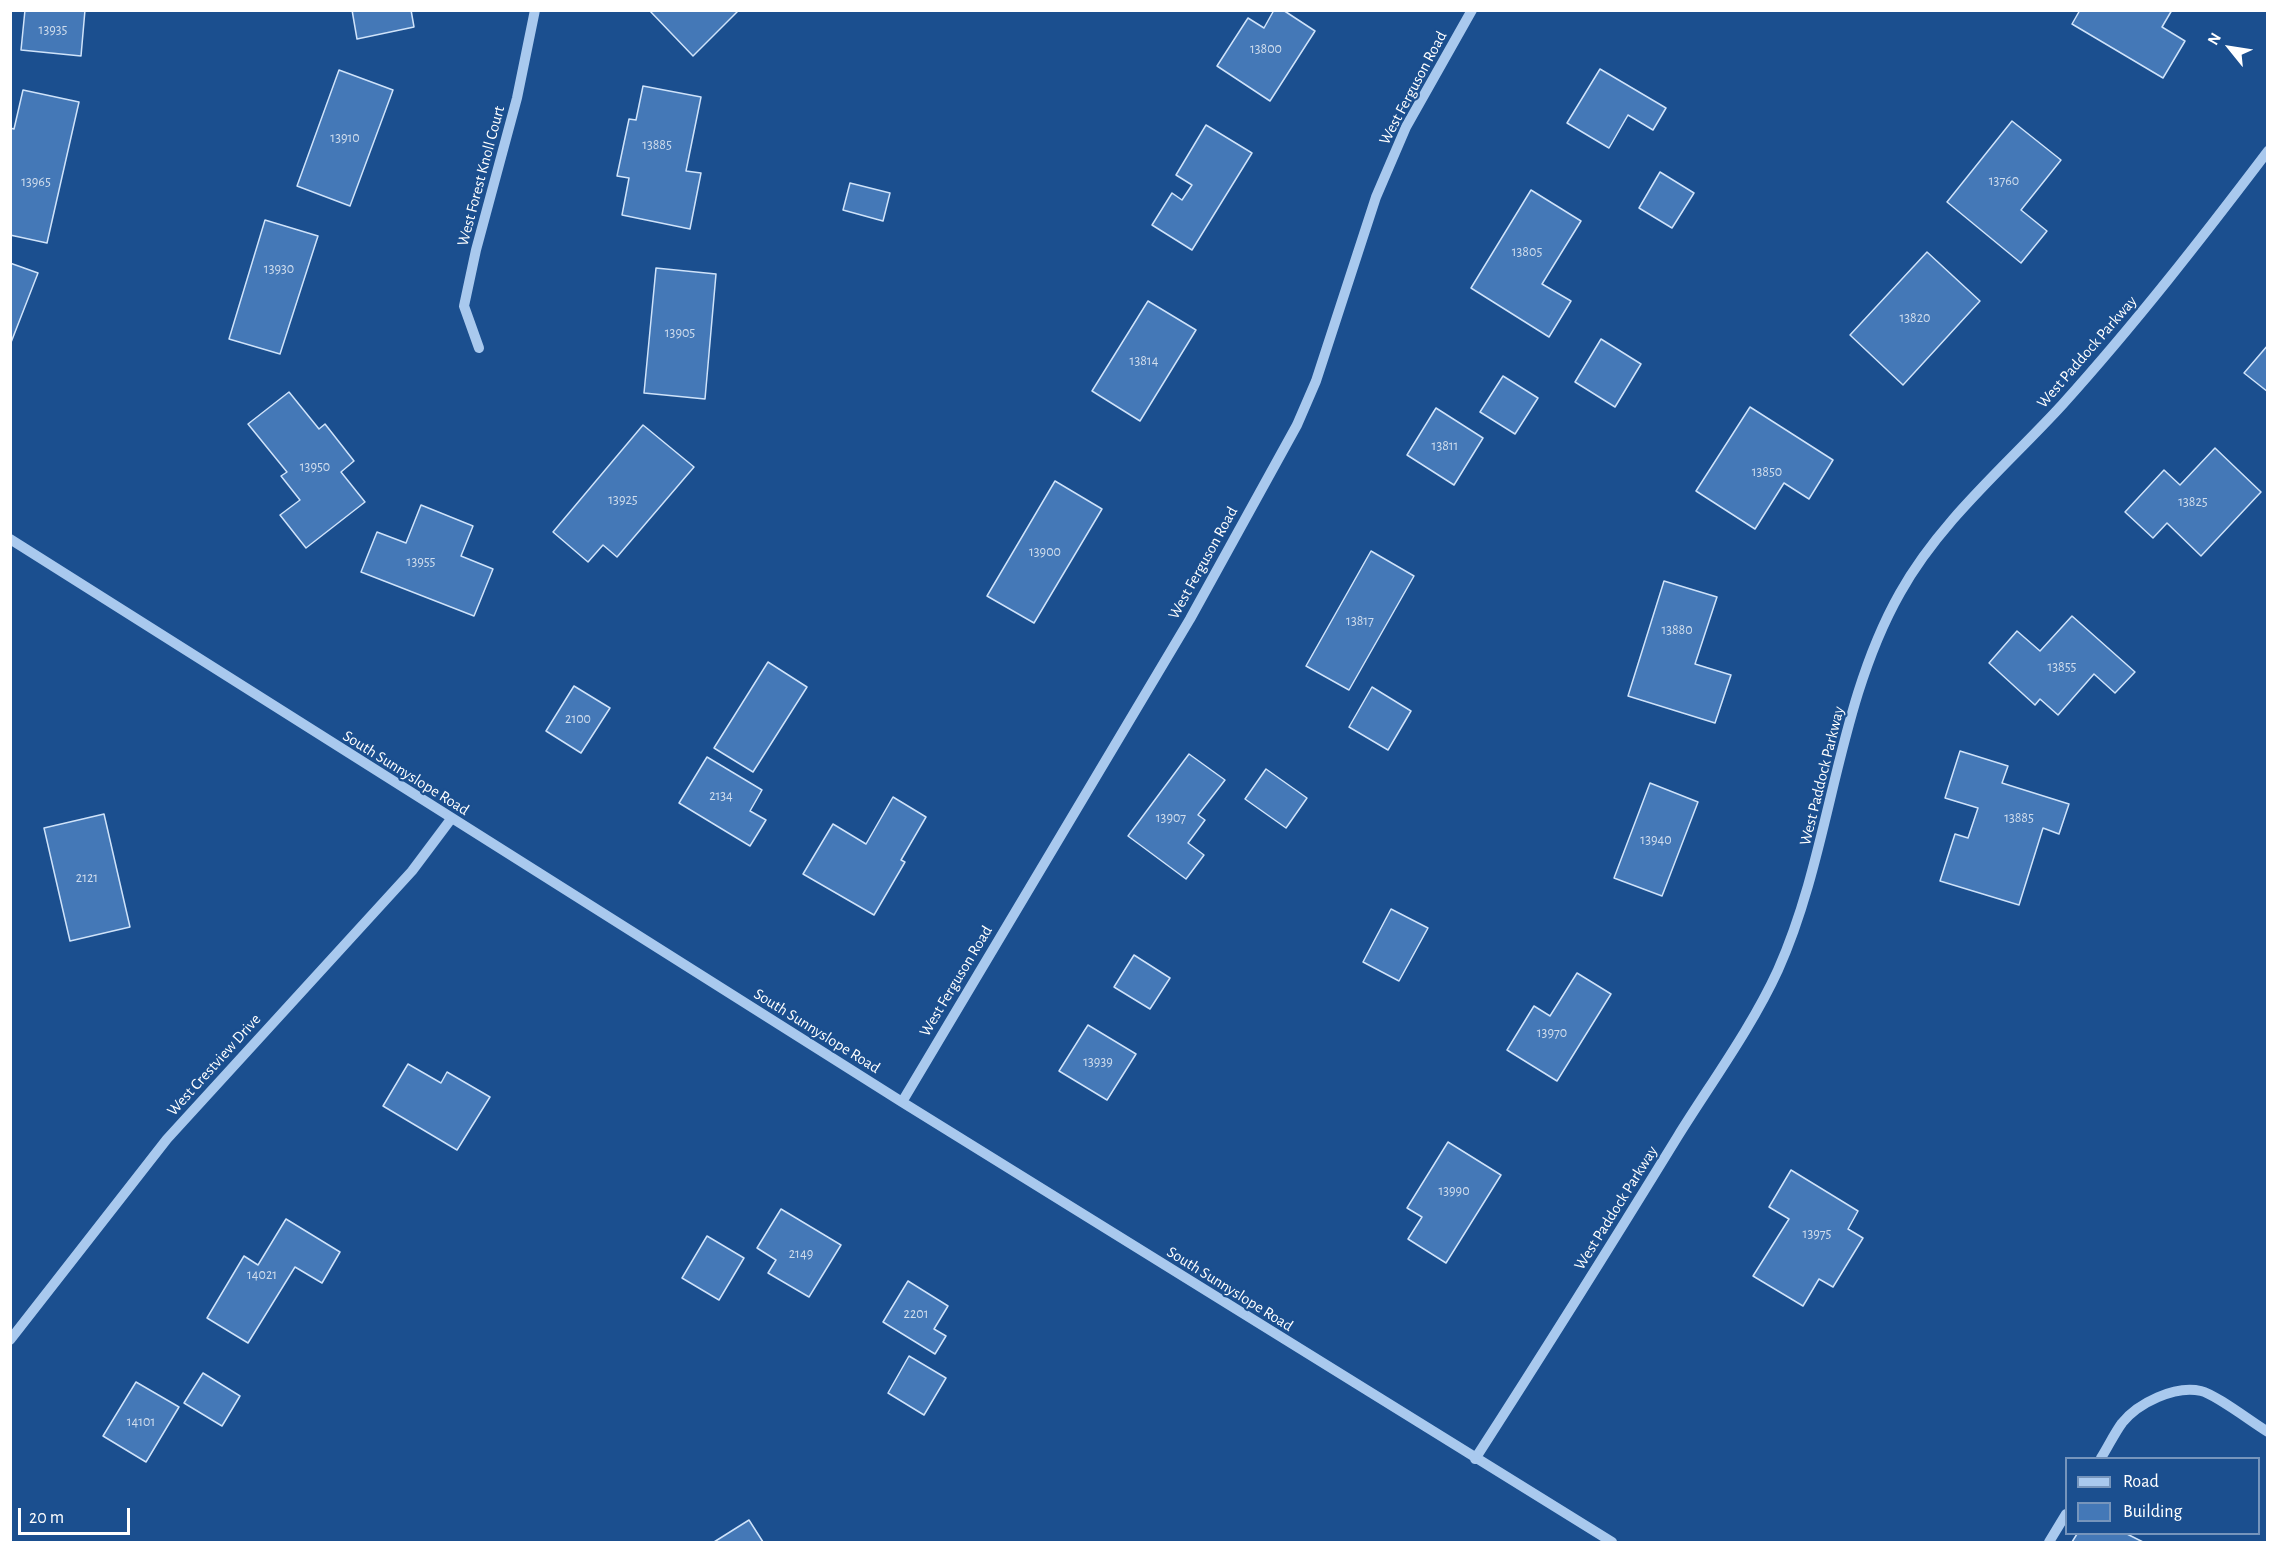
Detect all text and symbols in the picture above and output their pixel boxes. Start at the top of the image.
north arrow [2200,18,2260,78]
house number: 13935 [39,22,67,38]
street label: West Ferguson Road [1375,28,1451,148]
text: N [2205,30,2224,48]
house number: 13800 [1250,41,1282,57]
street label: West Forest Knoll Court [453,104,509,248]
house number: 13910 [330,130,360,146]
house number: 13885 [642,137,672,153]
house number: 13760 [1989,173,2019,189]
house number: 13965 [21,174,51,190]
house number: 13805 [1512,244,1542,260]
house number: 13930 [264,261,294,277]
street label: West Paddock Parkway [2033,292,2141,412]
house number: 13820 [1900,310,1930,326]
house number: 13905 [665,325,695,341]
house number: 13814 [1130,353,1158,369]
house number: 13811 [1432,438,1458,454]
house number: 13950 [300,459,330,475]
house number: 13850 [1752,464,1782,480]
house number: 13925 [608,492,638,508]
house number: 13825 [2178,494,2208,510]
street label: West Ferguson Road [1164,503,1242,623]
house number: 13900 [1029,544,1061,560]
house number: 13955 [407,554,435,570]
house number: 13817 [1346,613,1374,629]
house number: 13880 [1661,622,1693,638]
house number: 13855 [2048,659,2076,675]
street label: West Paddock Parkway [1795,704,1849,848]
house number: 2100 [565,711,591,727]
street label: South Sunnyslope Road [339,726,473,820]
house number: 2134 [709,788,733,804]
house number: 13907 [1156,810,1186,826]
house number: 13885 [2004,810,2034,826]
house number: 13940 [1640,832,1672,848]
house number: 2121 [76,870,98,886]
street label: West Ferguson Road [915,922,997,1040]
street label: South Sunnyslope Road [750,984,884,1078]
street label: West Crestview Drive [163,1010,265,1120]
house number: 13970 [1537,1025,1567,1041]
house number: 13939 [1083,1054,1113,1070]
street label: West Paddock Parkway [1570,1142,1662,1274]
house number: 13990 [1438,1183,1470,1199]
house number: 13975 [1803,1226,1831,1242]
street label: South Sunnyslope Road [1163,1242,1297,1336]
house number: 2149 [789,1246,813,1262]
house number: 14021 [247,1267,277,1283]
house number: 2201 [904,1306,928,1322]
house number: 14101 [127,1414,155,1430]
legend [2065,1457,2260,1535]
text: Road [2123,1473,2159,1491]
scale bar [21,1496,134,1534]
text: Building [2123,1503,2182,1521]
text: 20 m [29,1509,64,1527]

